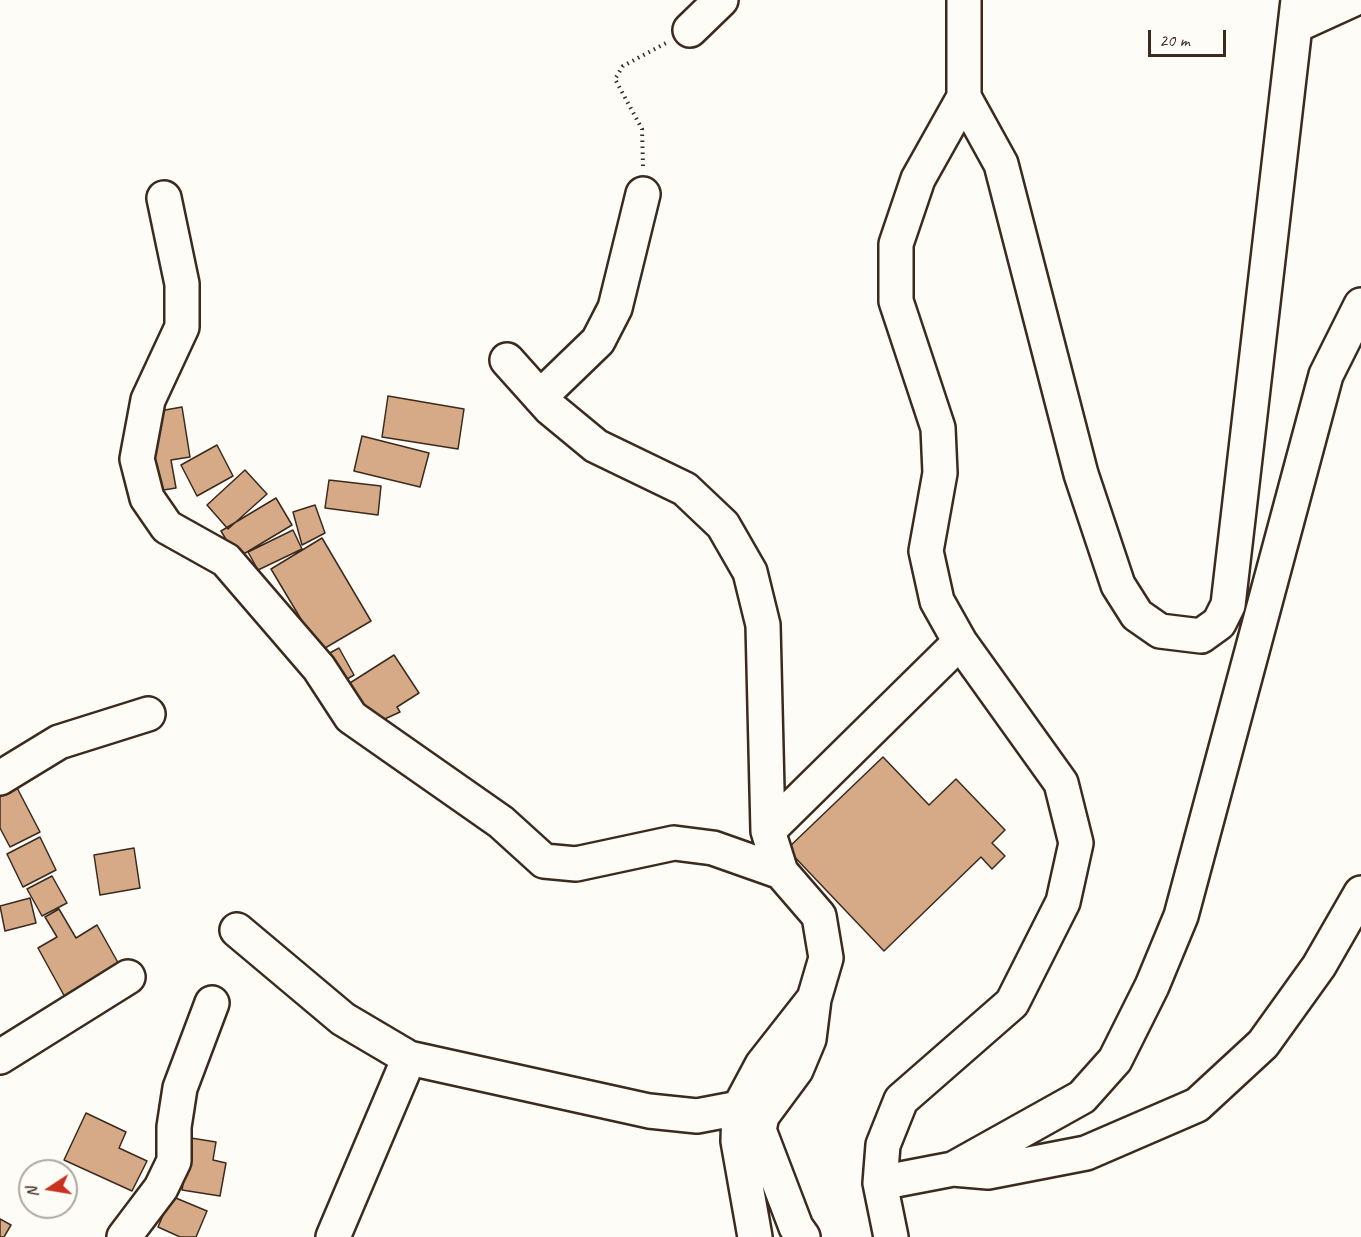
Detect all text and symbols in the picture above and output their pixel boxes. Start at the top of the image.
scale bar [1151,18,1229,56]
text: 20 m [1159,29,1190,51]
north arrow [18,1159,78,1219]
text: N [22,1185,43,1199]

